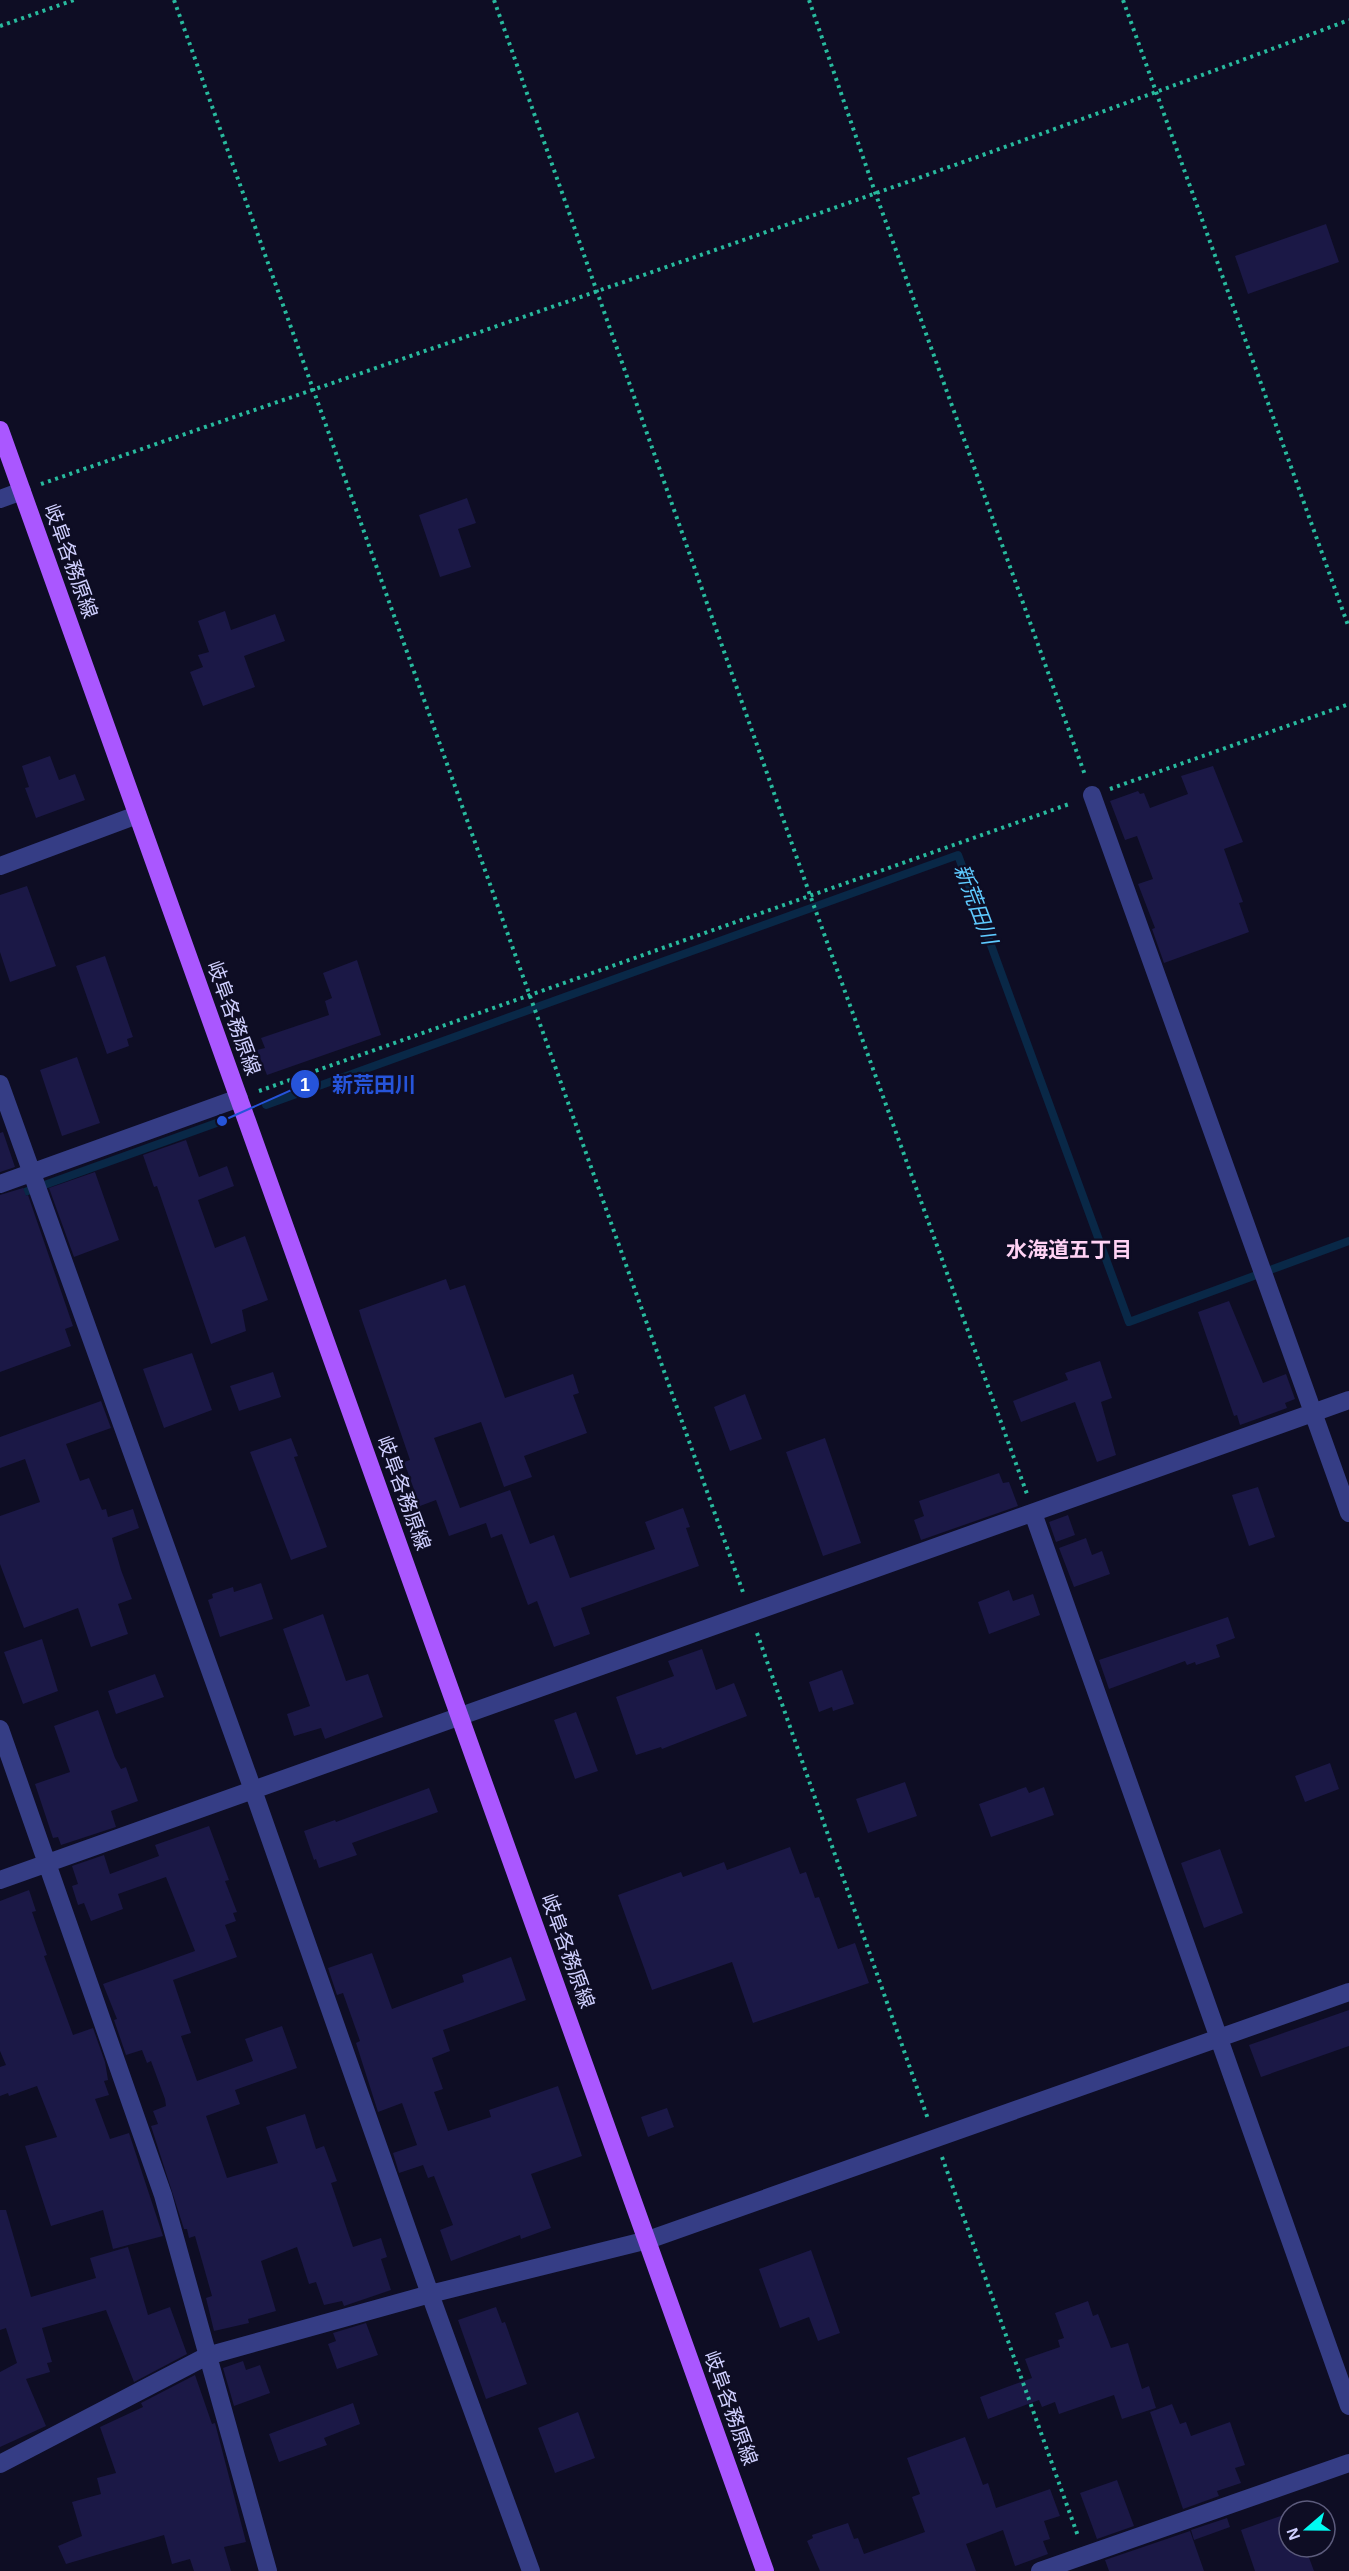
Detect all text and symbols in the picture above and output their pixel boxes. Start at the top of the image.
street label: 岐阜各務原線 [40,501,102,621]
water label: 新荒田川 [950,861,1003,949]
street label: 岐阜各務原線 [203,958,265,1078]
callout: 新荒田川 [290,1065,428,1104]
text: 新荒田川 [332,1073,416,1096]
text: 1 [300,1075,310,1095]
district label: 水海道五丁目 [1006,1238,1132,1261]
street label: 岐阜各務原線 [373,1433,435,1553]
street label: 岐阜各務原線 [537,1891,599,2011]
street label: 岐阜各務原線 [700,2348,762,2468]
north arrow [1277,2499,1337,2559]
text: N [1283,2526,1303,2542]

